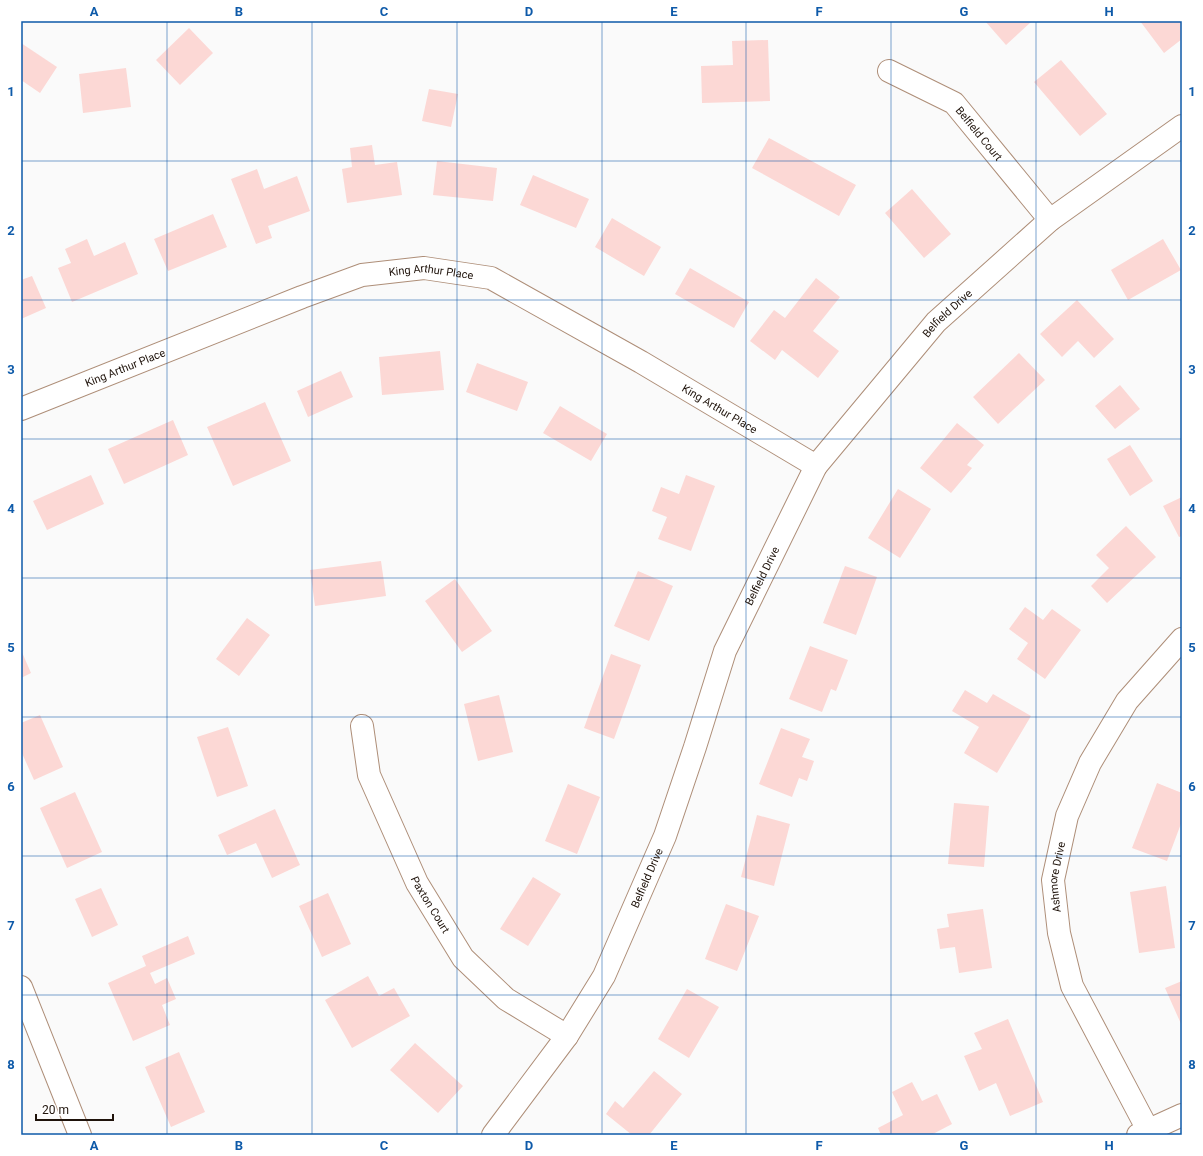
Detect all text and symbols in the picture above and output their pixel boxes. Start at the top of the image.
text: A [90,4,99,19]
text: B [235,4,243,19]
text: C [380,4,389,19]
text: D [525,4,533,19]
text: E [670,4,678,19]
text: F [815,4,823,19]
text: G [960,4,969,19]
text: H [1104,4,1114,19]
text: 1 [7,84,15,99]
text: 1 [1188,84,1196,99]
street label: Belfield Court [953,104,1005,164]
text: 2 [7,223,15,238]
text: 2 [1188,223,1196,238]
street label: King Arthur Place [388,261,474,282]
street label: Belfield Drive [920,286,975,340]
street label: King Arthur Place [83,346,167,389]
text: 3 [7,362,15,377]
text: 3 [1188,362,1196,377]
street label: King Arthur Place [680,381,760,436]
text: 4 [7,501,15,516]
text: 4 [1188,501,1196,516]
street label: Belfield Drive [742,544,782,607]
text: 5 [7,640,15,655]
text: 5 [1188,640,1196,655]
text: 6 [7,779,15,794]
text: 6 [1188,779,1196,794]
street label: Ashmore Drive [1046,840,1068,913]
street label: Belfield Drive [628,846,665,910]
street label: Paxton Court [408,874,453,936]
text: 7 [7,918,15,933]
text: 7 [1188,918,1196,933]
text: 8 [7,1057,15,1072]
text: 8 [1188,1057,1196,1072]
scale bar [36,1096,113,1122]
text: 20 m [42,1103,69,1117]
text: A [90,1138,99,1153]
text: B [235,1138,243,1153]
text: C [380,1138,389,1153]
text: D [525,1138,533,1153]
text: E [670,1138,678,1153]
text: F [815,1138,823,1153]
text: G [960,1138,969,1153]
text: H [1104,1138,1114,1153]

